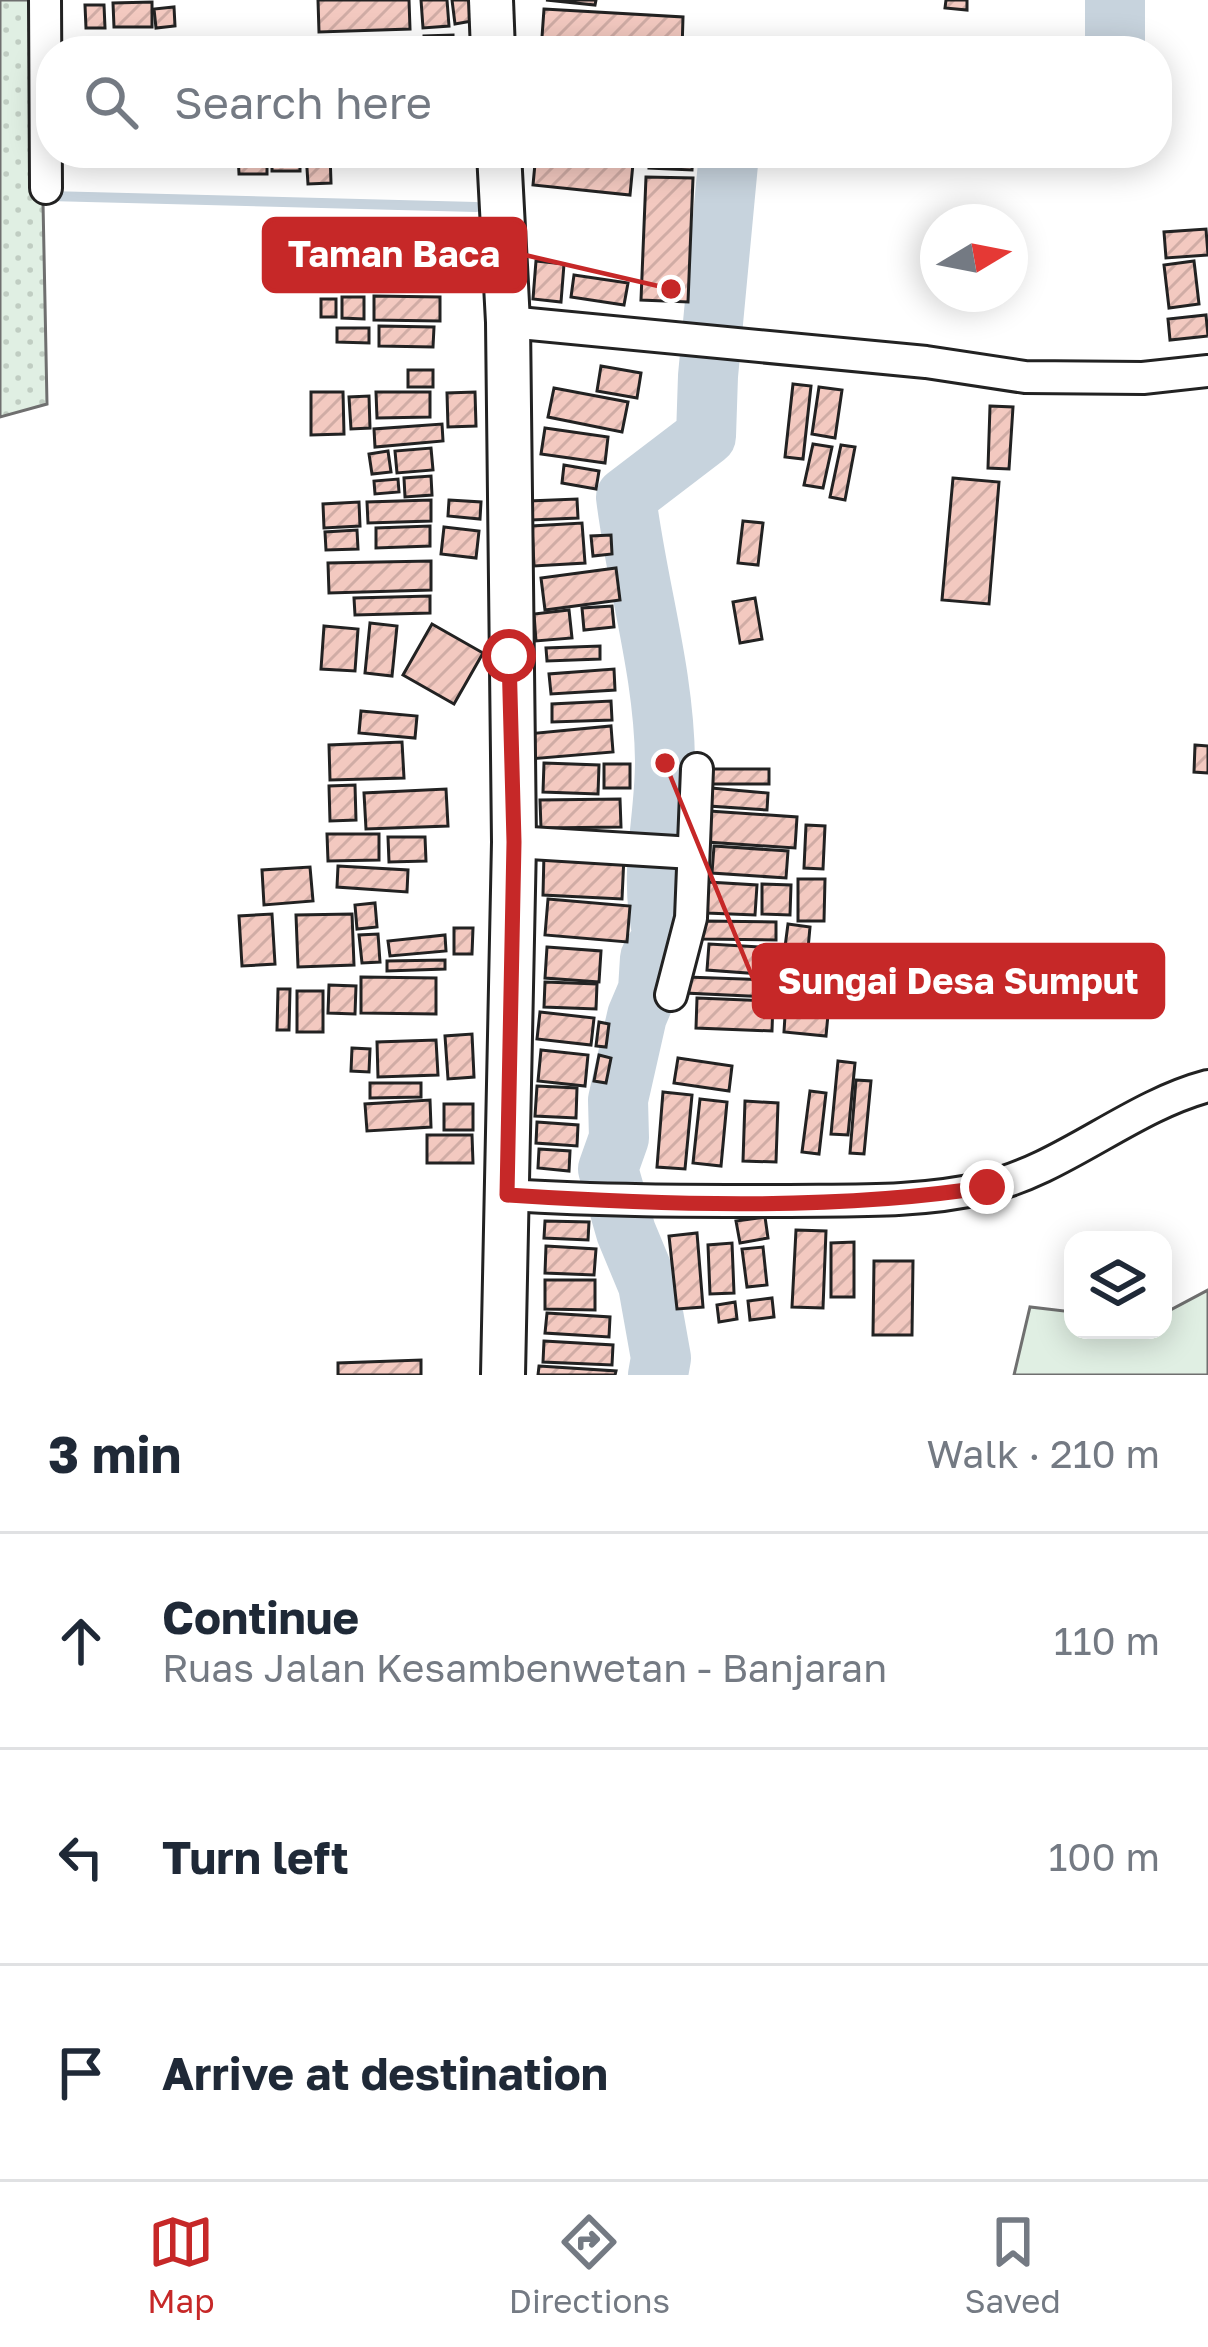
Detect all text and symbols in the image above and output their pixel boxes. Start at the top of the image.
search box [36,36,1172,168]
icon: search [78,69,144,135]
text: Search here [174,75,432,129]
north arrow [920,204,1028,312]
callout: Taman Baca [264,219,525,291]
text: Taman Baca [288,232,500,275]
route start [482,629,536,683]
callout: Sungai Desa Sumput [754,945,1163,1017]
text: Sungai Desa Sumput [777,959,1139,1002]
route end [960,1160,1014,1214]
map controls [1064,1231,1172,1339]
button: layers [1064,1231,1172,1339]
text: 3 min [48,1423,181,1484]
text: Walk · 210 m [926,1430,1160,1477]
text: Continue [162,1590,359,1644]
icon: ahead [48,1608,114,1674]
text: 110 m [1054,1617,1160,1664]
text: Ruas Jalan Kesambenwetan - Banjaran [162,1644,887,1691]
icon: left [48,1824,114,1890]
text: Turn left [162,1830,349,1884]
text: 100 m [1048,1833,1160,1880]
icon: arrive [48,2040,114,2106]
text: Arrive at destination [162,2046,608,2100]
tab: Map [147,2209,215,2320]
tab: Directions [509,2209,670,2320]
tab: Saved [964,2209,1061,2320]

